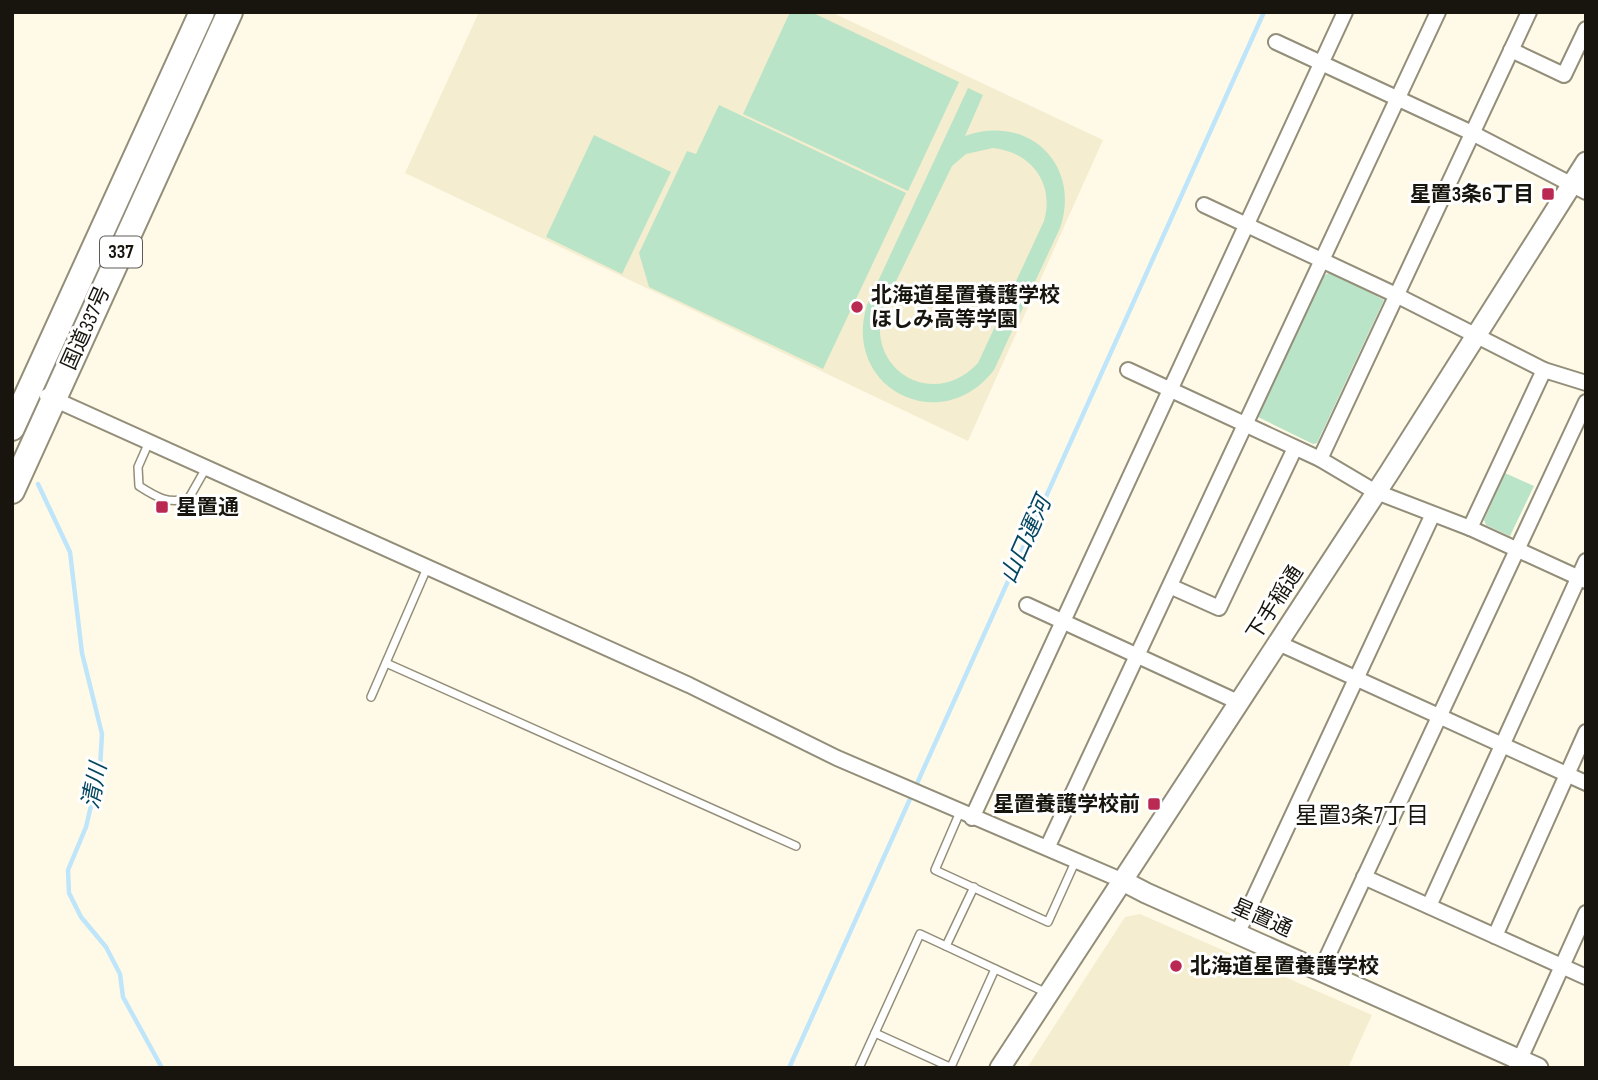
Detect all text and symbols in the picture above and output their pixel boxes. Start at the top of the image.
place label: 星置3条6丁目 [1410,182,1534,207]
marker: 星置3条6丁目 [1540,186,1556,202]
road number: 337 [100,236,142,268]
street label: 国道337号 [56,282,116,374]
place label: 北海道星置養護学校 ほしみ高等学園 [871,283,1060,332]
marker: 北海道星置養護学校 ほしみ高等学園 [849,299,865,315]
water label: 山口運河 [995,489,1059,588]
place label: 星置通 [176,495,239,520]
marker: 星置通 [154,499,170,515]
street label: 下手稲通 [1242,561,1308,645]
water label: 清川 [77,758,114,811]
place label: 星置養護学校前 [993,792,1140,817]
marker: 星置養護学校前 [1146,796,1162,812]
district label: 星置3条7丁目 [1295,802,1429,830]
street label: 星置通 [1228,894,1296,942]
place label: 北海道星置養護学校 [1190,954,1379,979]
marker: 北海道星置養護学校 [1168,958,1184,974]

